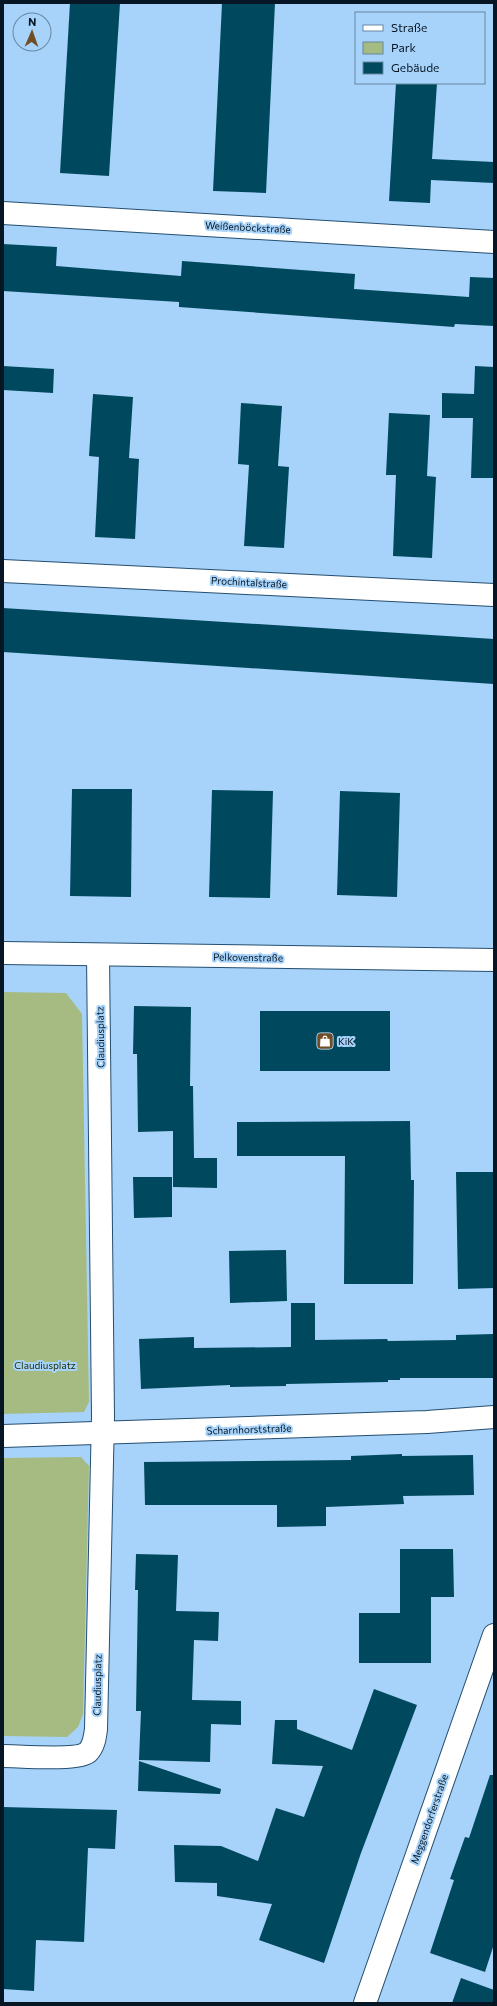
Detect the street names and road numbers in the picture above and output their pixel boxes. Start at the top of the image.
street label: Weißenböckstraße [205,219,291,235]
street label: Prochintalstraße [211,574,287,590]
street label: Pelkovenstraße [213,950,283,964]
street label: Claudiusplatz [93,1006,107,1068]
street label: Scharnhorststraße [206,1422,292,1436]
street label: Claudiusplatz [90,1654,104,1716]
street label: Meggendorferstraße [408,1773,450,1865]

